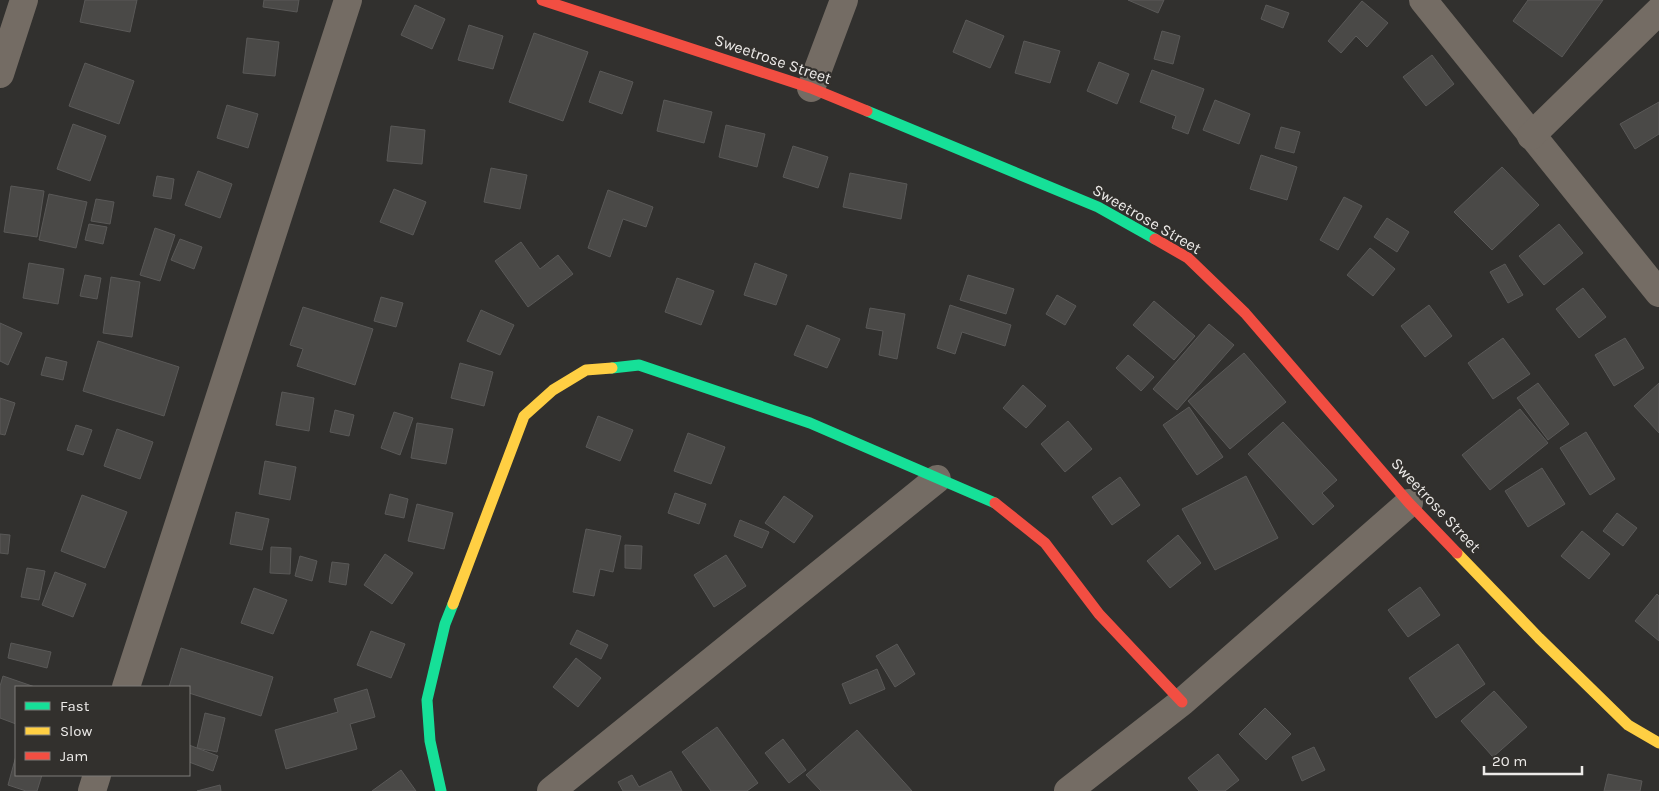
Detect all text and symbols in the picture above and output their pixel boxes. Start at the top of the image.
street label: Sweetrose Street [712,30,834,88]
street label: Sweetrose Street [1089,180,1205,258]
street label: Sweetrose Street [1387,454,1485,556]
legend [15,686,190,776]
text: Fast [60,697,90,715]
text: Slow [60,722,92,740]
scale bar [1484,744,1582,776]
text: Jam [60,747,88,765]
text: 20 m [1492,752,1527,770]

